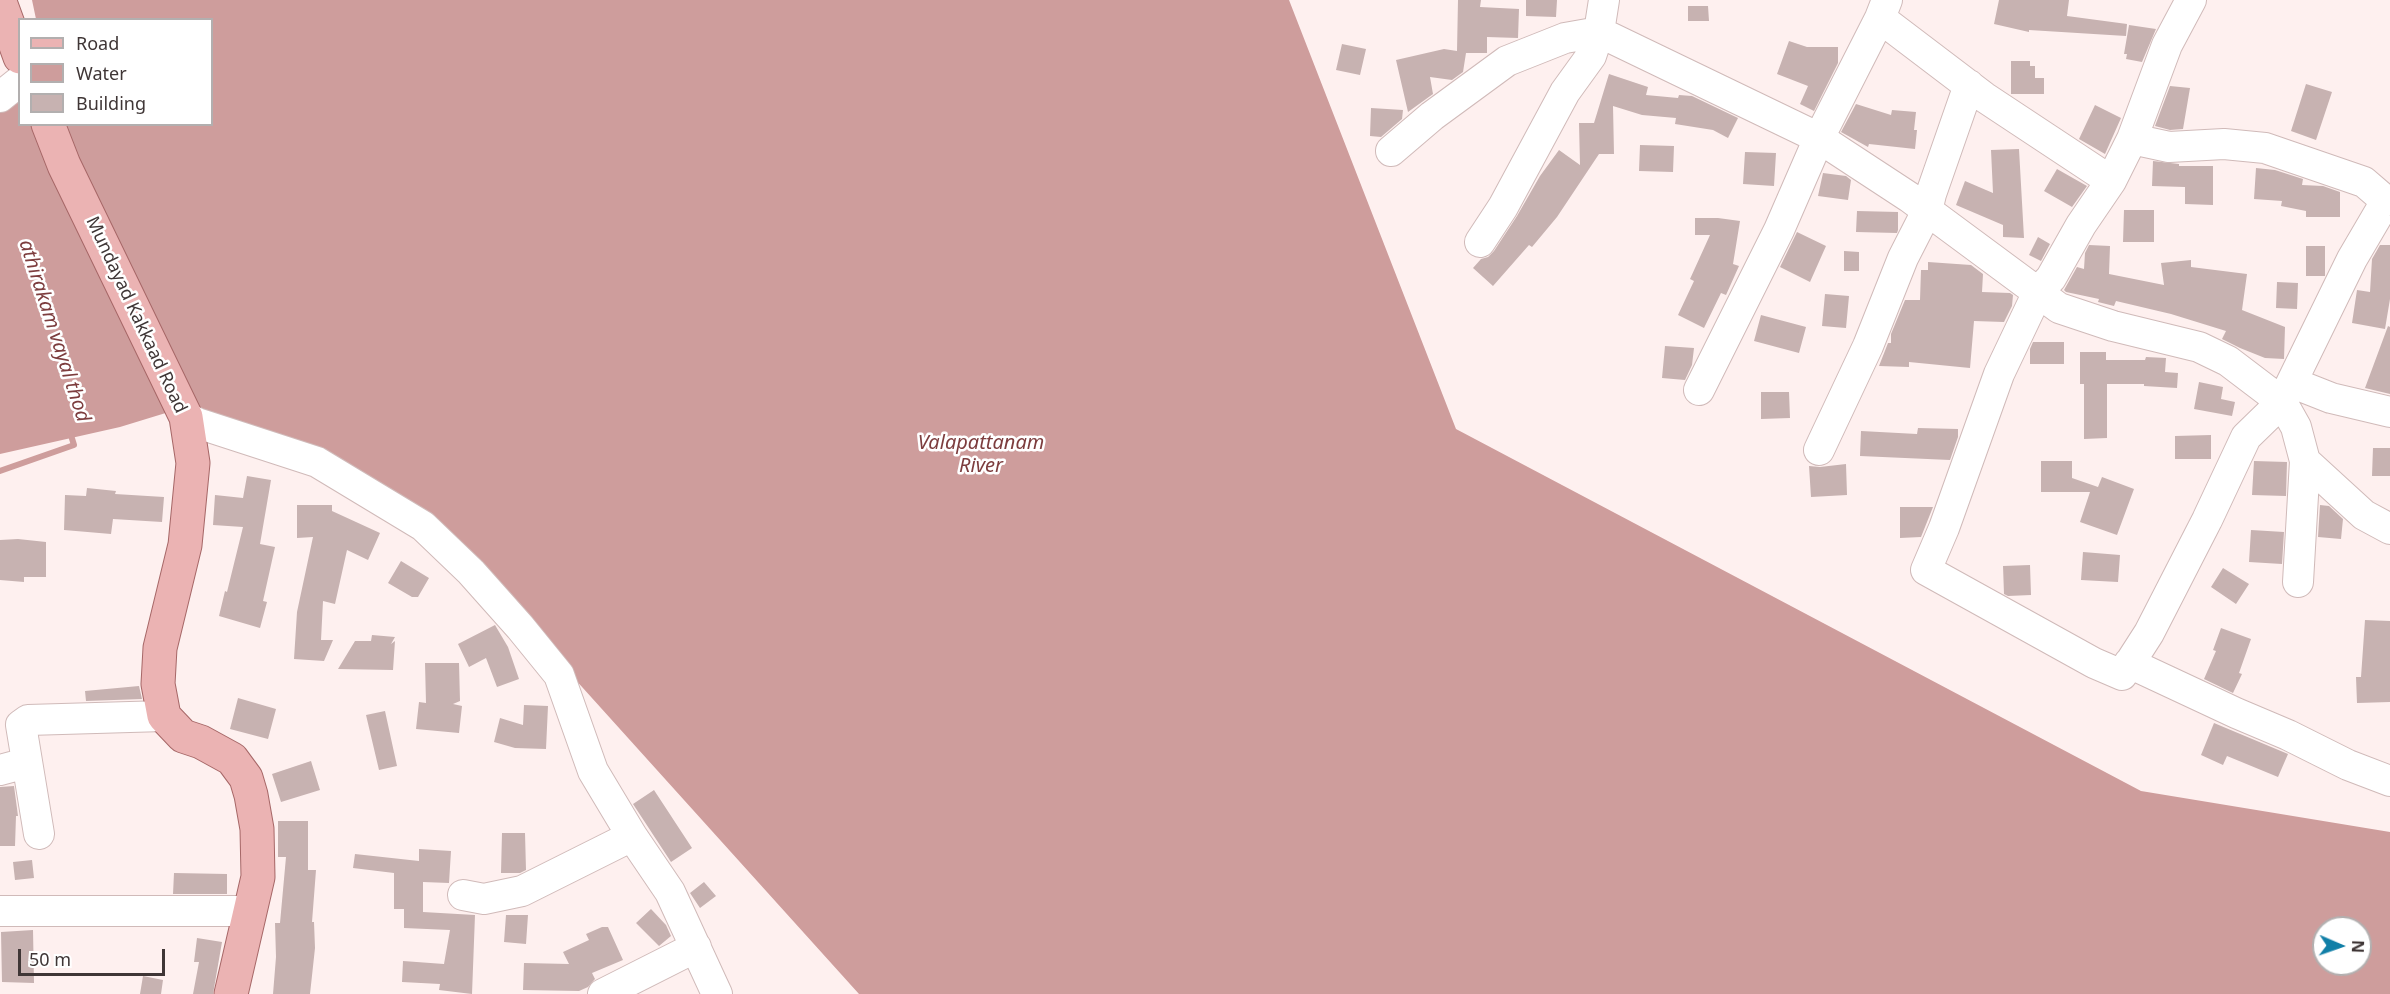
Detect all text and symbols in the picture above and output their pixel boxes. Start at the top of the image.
legend [18,18,213,126]
text: Road [76,31,119,55]
text: Water [76,61,127,85]
text: Building [76,91,146,115]
street label: Mundayad Kakkaad Road [81,213,191,417]
water label: athirakam vayal thod [13,237,95,425]
water label: Valapattanam River [918,431,1044,478]
north arrow [2312,916,2372,976]
scale bar [21,937,168,975]
text: N [2347,940,2369,953]
text: 50 m [29,947,71,971]

